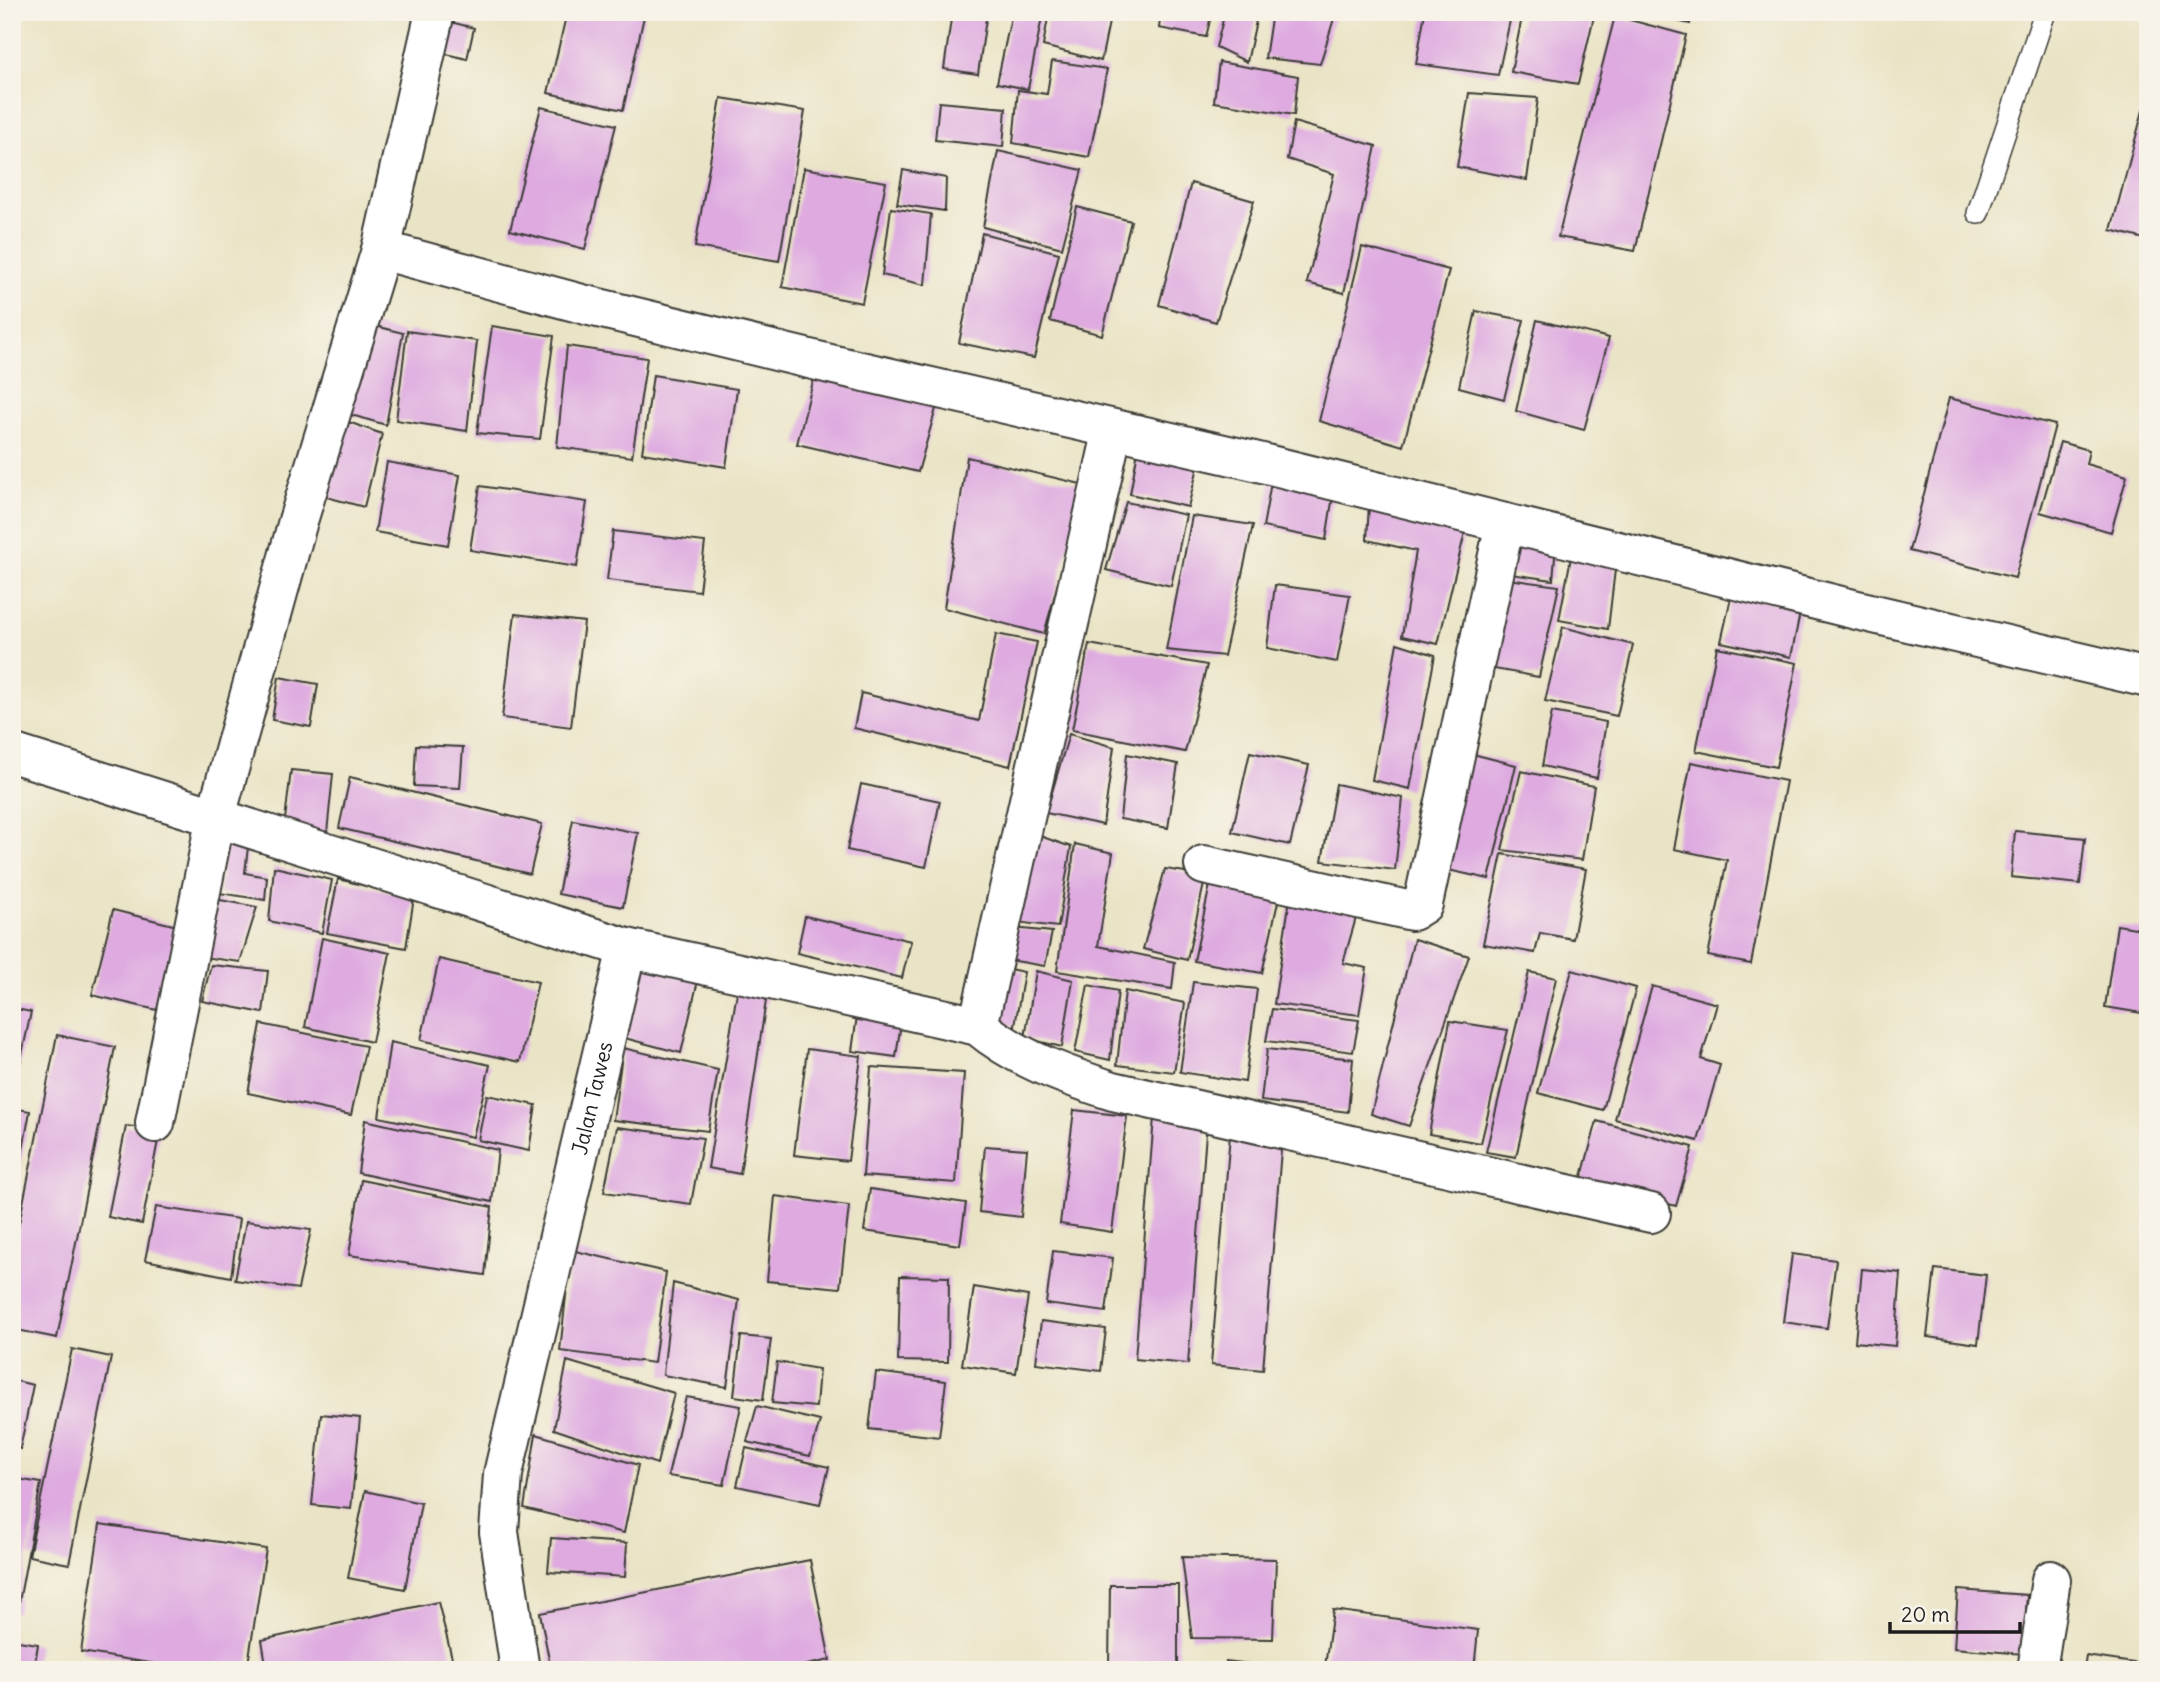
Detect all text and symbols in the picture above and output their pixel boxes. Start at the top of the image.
street label: Jalan Tawes [565,1039,618,1157]
scale bar [1890,1591,2020,1635]
text: 20 m [1901,1601,1950,1628]

